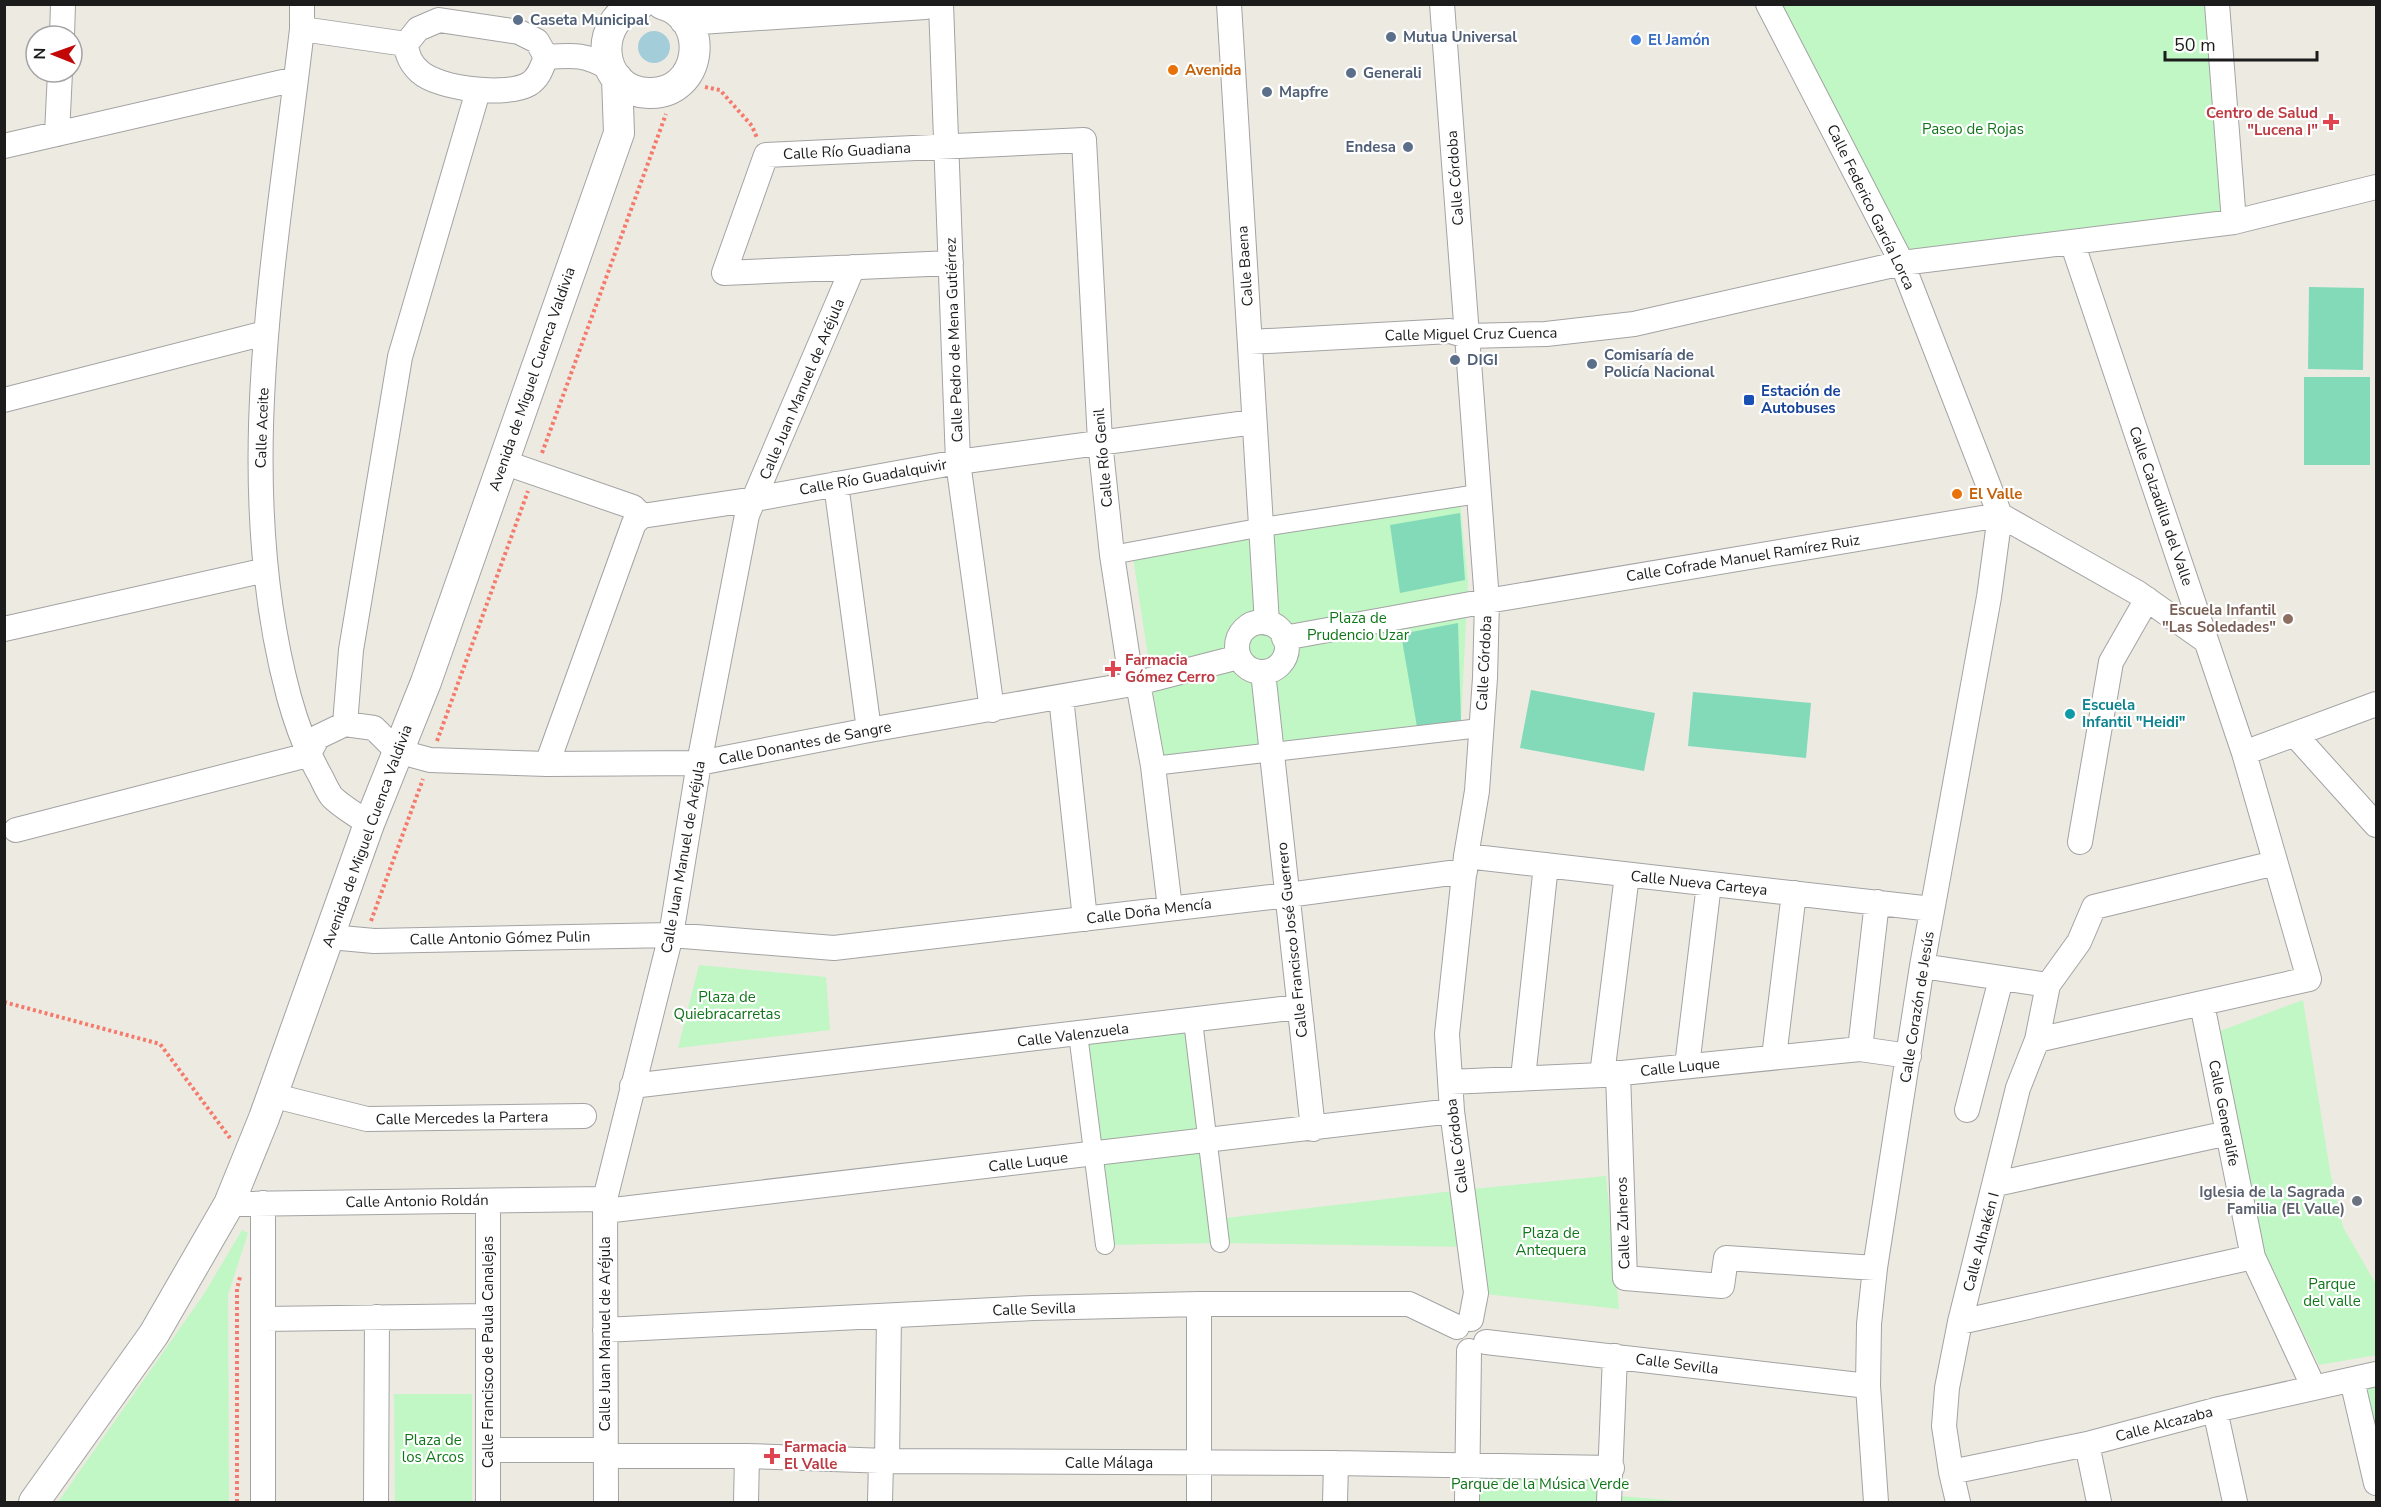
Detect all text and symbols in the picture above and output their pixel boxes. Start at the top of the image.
place label: Caseta Municipal [530,10,649,30]
marker: Caseta Municipal [511,13,525,27]
north arrow [24,24,84,84]
scale bar [2165,24,2316,62]
place label: Mutua Universal [1403,27,1517,47]
marker: Mutua Universal [1384,30,1398,44]
place label: El Jamón [1648,30,1710,50]
marker: El Jamón [1629,33,1643,47]
text: 50 m [2174,33,2216,57]
text: N [29,48,51,60]
place label: Avenida [1185,60,1241,80]
marker: Avenida [1166,63,1180,77]
place label: Generali [1363,63,1422,83]
marker: Generali [1344,66,1358,80]
place label: Mapfre [1279,82,1329,102]
marker: Mapfre [1260,85,1274,99]
place label: Centro de Salud "Lucena I" [2206,103,2318,140]
marker: Centro de Salud "Lucena I" [2322,113,2340,131]
park label: Paseo de Rojas [1922,119,2024,139]
street label: Calle Federico García Lorca [1822,121,1920,293]
street label: Calle Córdoba [1442,130,1468,226]
place label: Endesa [1346,137,1396,157]
street label: Calle Río Guadiana [783,138,911,164]
marker: Endesa [1401,140,1415,154]
street label: Calle Baena [1232,225,1258,307]
street label: Calle Pedro de Mena Gutiérrez [940,237,968,443]
street label: Avenida de Miguel Cuenca Valdivia [484,264,580,494]
street label: Calle Juan Manuel de Aréjula [755,295,849,483]
street label: Calle Miguel Cruz Cuenca [1385,322,1557,346]
place label: Comisaría de Policía Nacional [1604,345,1715,382]
place label: DIGI [1467,350,1498,370]
marker: DIGI [1448,353,1462,367]
marker: Comisaría de Policía Nacional [1585,357,1599,371]
place label: Estación de Autobuses [1761,381,1841,418]
street label: Calle Aceite [251,387,273,469]
marker: Estación de Autobuses [1742,393,1756,407]
street label: Calle Río Genil [1089,407,1117,508]
street label: Calle Calzadilla del Valle [2124,423,2198,589]
street label: Calle Río Guadalquivir [798,454,949,500]
place label: El Valle [1969,484,2022,504]
marker: El Valle [1950,487,1964,501]
street label: Calle Cofrade Manuel Ramírez Ruiz [1625,530,1861,586]
place label: Escuela Infantil "Las Soledades" [2162,600,2276,637]
park label: Plaza de Prudencio Uzar [1307,608,1410,645]
marker: Escuela Infantil "Las Soledades" [2281,612,2295,626]
street label: Calle Córdoba [1472,615,1496,711]
place label: Farmacia Gómez Cerro [1125,650,1215,687]
marker: Farmacia Gómez Cerro [1106,662,1120,676]
place label: Escuela Infantil "Heidi" [2082,695,2186,732]
marker: Escuela Infantil "Heidi" [2063,707,2077,721]
street label: Calle Donantes de Sangre [717,716,893,770]
street label: Avenida de Miguel Cuenca Valdivia [317,722,417,950]
street label: Calle Juan Manuel de Aréjula [656,759,710,955]
street label: Calle Francisco José Guerrero [1272,841,1312,1039]
street label: Calle Nueva Carteya [1630,866,1768,900]
street label: Calle Doña Mencía [1085,893,1213,929]
street label: Calle Antonio Gómez Pulin [409,926,591,950]
street label: Calle Corazón de Jesús [1895,930,1939,1084]
park label: Plaza de Quiebracarretas [673,987,781,1024]
street label: Calle Valenzuela [1016,1018,1130,1052]
street label: Calle Luque [1639,1053,1721,1081]
street label: Calle Generalife [2204,1058,2244,1168]
street label: Calle Córdoba [1441,1097,1473,1195]
street label: Calle Mercedes la Partera [376,1106,548,1130]
street label: Calle Luque [987,1147,1069,1177]
street label: Calle Zuheros [1611,1176,1635,1270]
place label: Iglesia de la Sagrada Familia (El Valle) [2199,1182,2345,1219]
street label: Calle Antonio Roldán [345,1190,489,1212]
street label: Calle Alhakén I [1958,1190,2004,1294]
marker: Iglesia de la Sagrada Familia (El Valle) [2350,1194,2364,1208]
park label: Plaza de Antequera [1516,1223,1587,1260]
street label: Calle Francisco de Paula Canalejas [478,1236,498,1468]
street label: Calle Juan Manuel de Aréjula [595,1236,615,1432]
park label: Parque del valle [2303,1274,2361,1311]
street label: Calle Sevilla [992,1298,1076,1320]
street label: Calle Sevilla [1634,1349,1720,1379]
street label: Calle Alcazaba [2113,1401,2215,1447]
park label: Plaza de los Arcos [402,1430,464,1467]
place label: Farmacia El Valle [784,1437,847,1474]
marker: Farmacia El Valle [765,1449,779,1463]
street label: Calle Málaga [1065,1453,1153,1473]
park label: Parque de la Música Verde [1451,1474,1629,1494]

